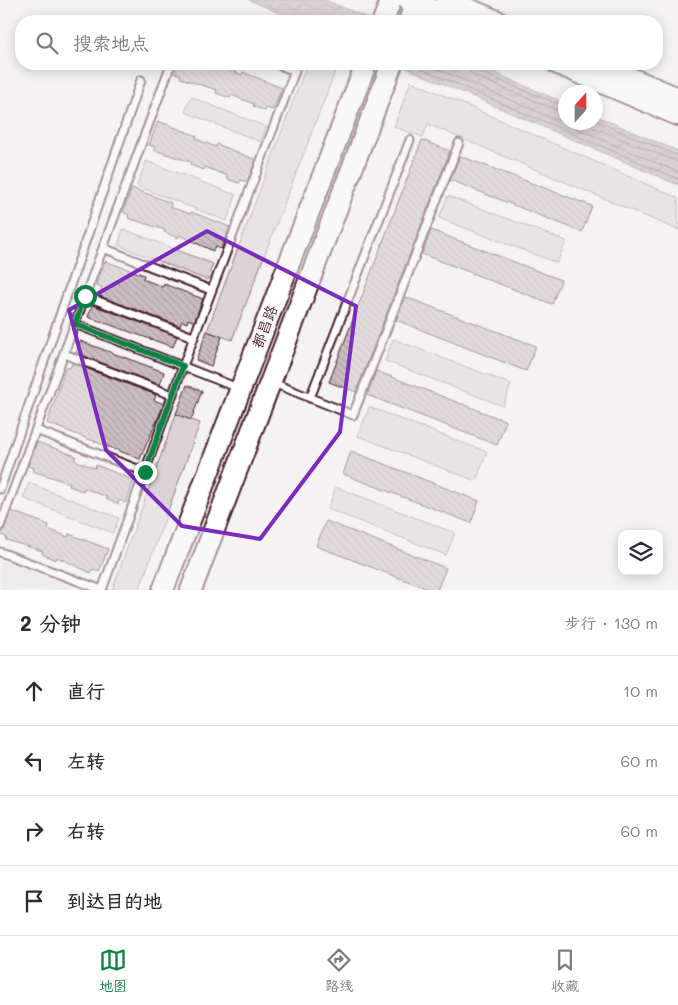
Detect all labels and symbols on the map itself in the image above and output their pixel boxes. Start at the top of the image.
north arrow [558,85,603,130]
route start [74,285,97,308]
street label: 都昌路 [247,302,281,351]
route end [134,461,157,484]

